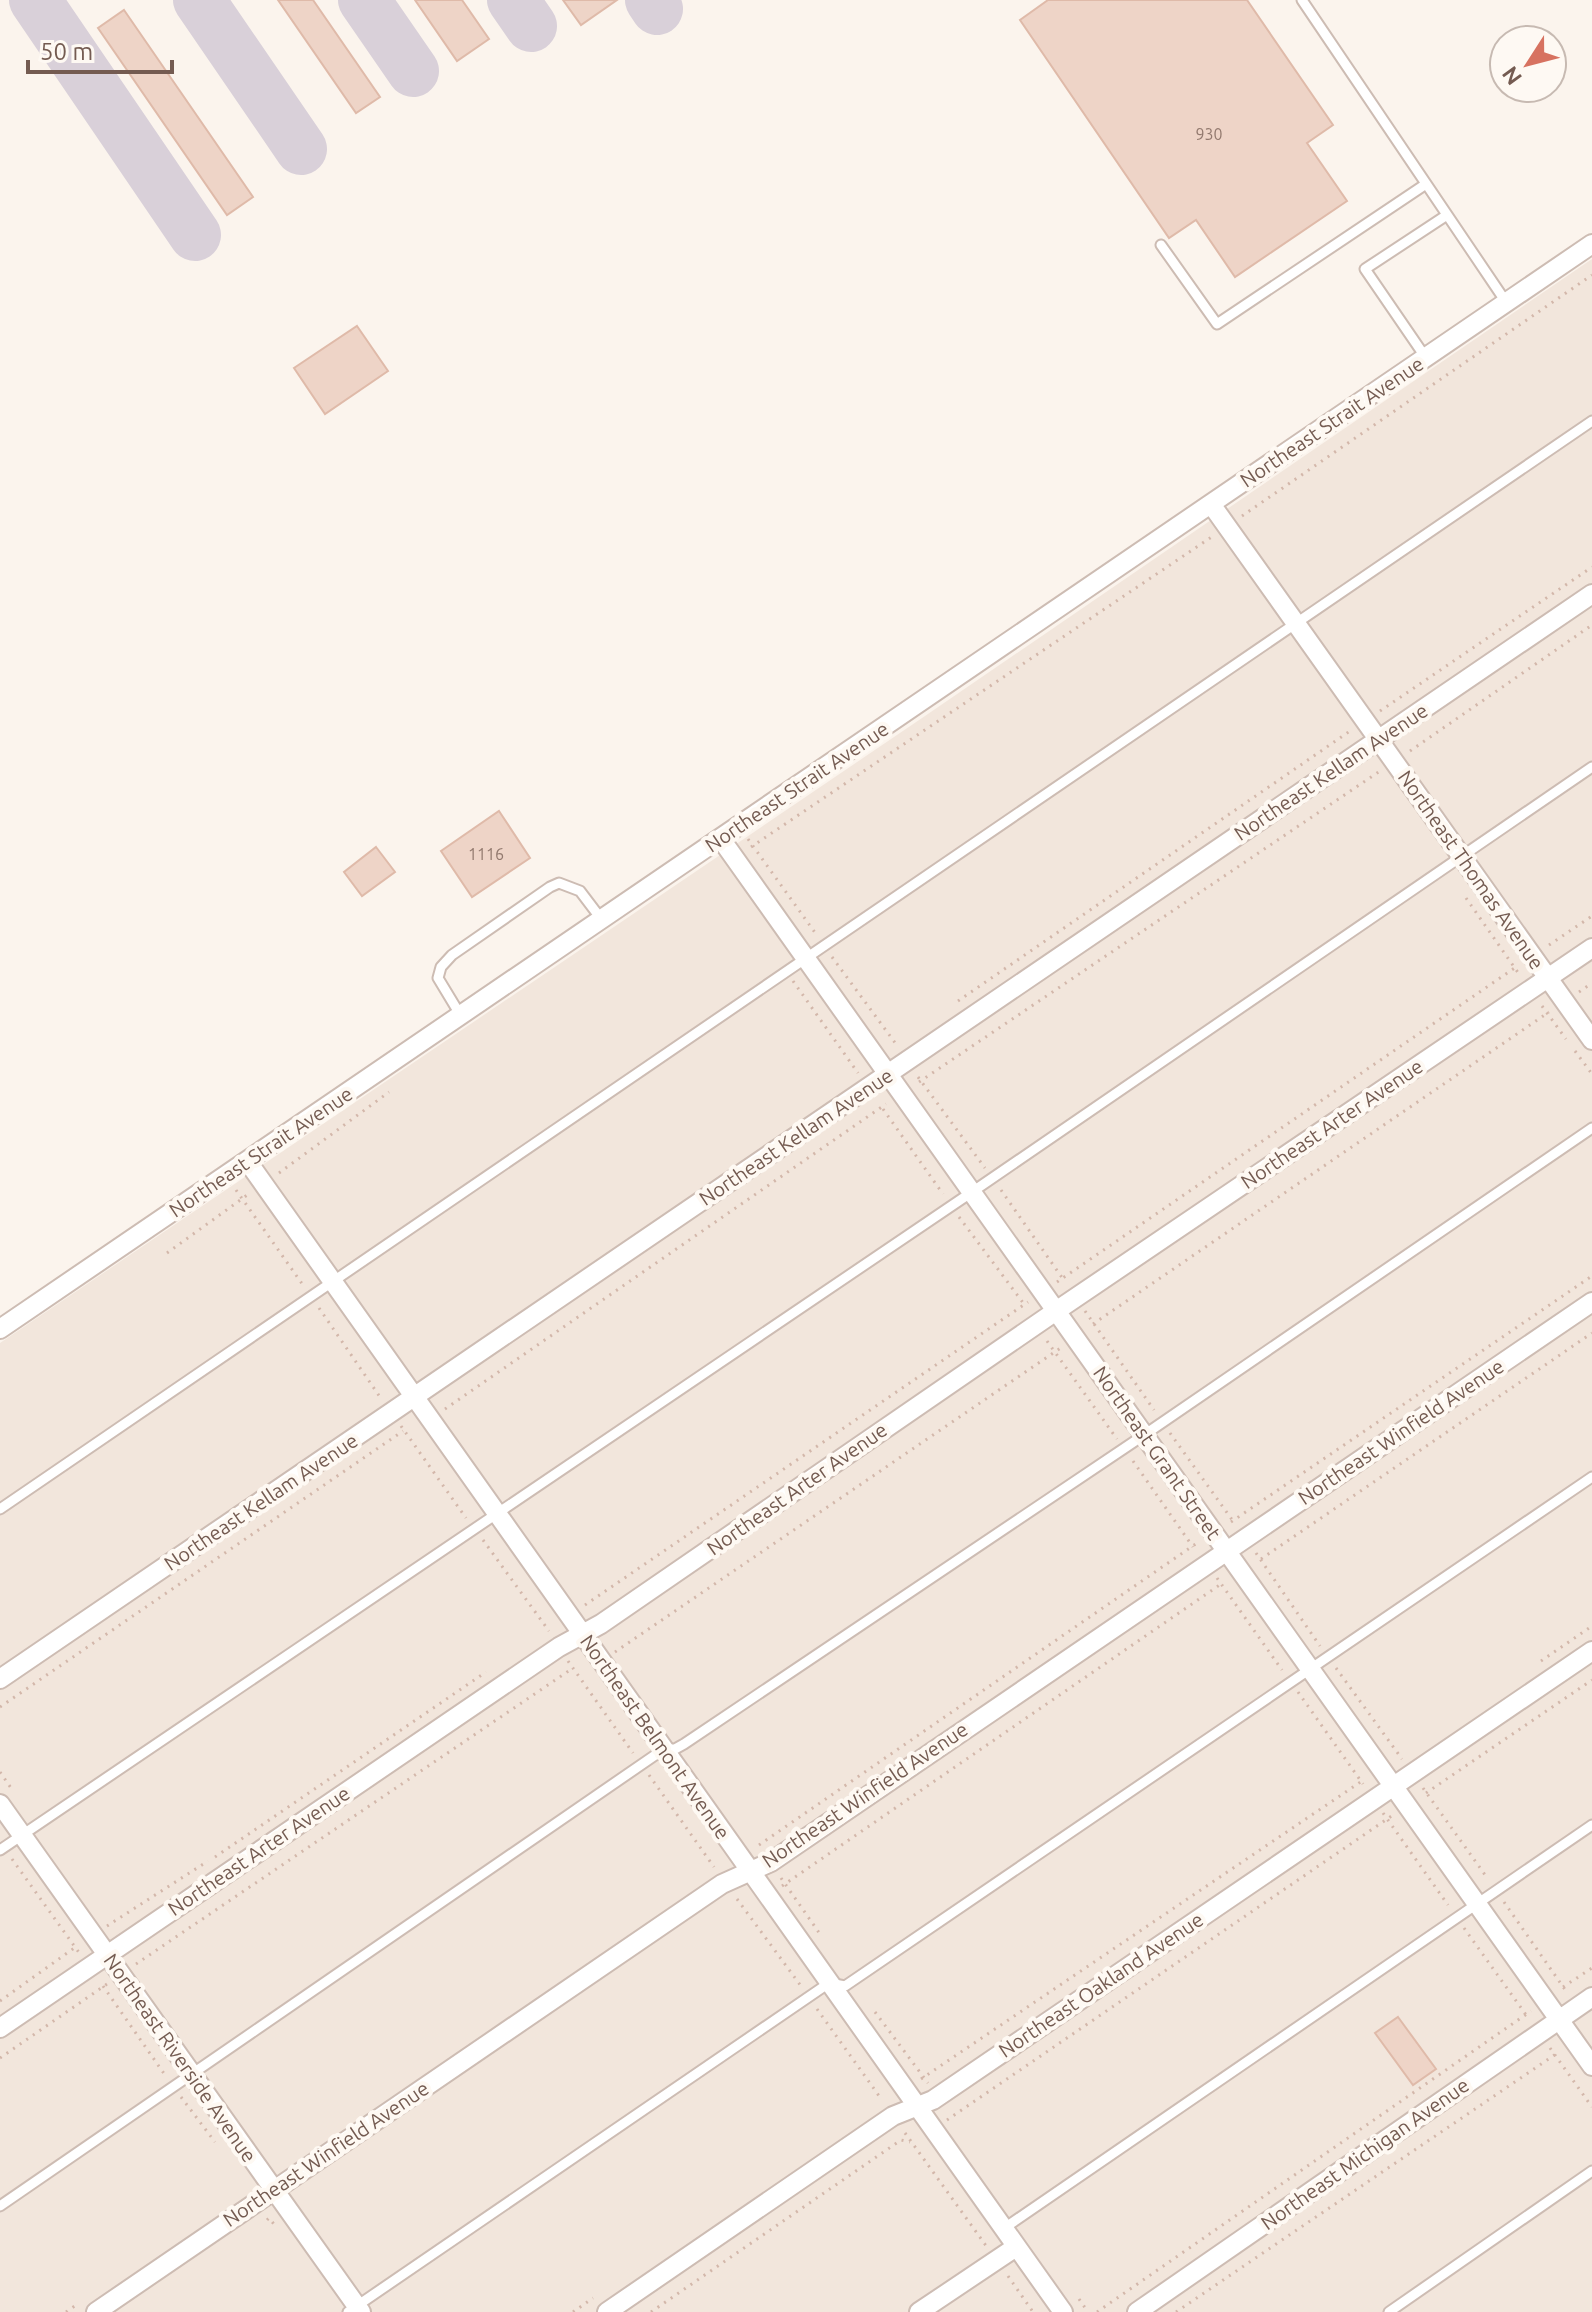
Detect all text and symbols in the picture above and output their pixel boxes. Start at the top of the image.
scale bar [28,24,172,74]
north arrow [1488,24,1568,104]
text: 50 m [40,38,93,65]
text: N [1496,62,1526,90]
house number: 930 [1195,125,1223,143]
street label: Northeast Strait Avenue [1236,352,1428,492]
street label: Northeast Kellam Avenue [1230,698,1432,845]
street label: Northeast Strait Avenue [701,717,893,857]
street label: Northeast Thomas Avenue [1394,766,1549,974]
house number: 1116 [468,845,504,863]
street label: Northeast Arter Avenue [1236,1054,1427,1193]
street label: Northeast Kellam Avenue [695,1063,897,1210]
street label: Northeast Strait Avenue [165,1082,357,1222]
street label: Northeast Winfield Avenue [1294,1354,1508,1509]
street label: Northeast Grant Street [1089,1362,1226,1544]
street label: Northeast Arter Avenue [702,1418,891,1559]
street label: Northeast Kellam Avenue [160,1428,362,1575]
street label: Northeast Belmont Avenue [576,1630,735,1843]
street label: Northeast Winfield Avenue [758,1717,972,1872]
street label: Northeast Arter Avenue [163,1781,354,1920]
street label: Northeast Oakland Avenue [994,1907,1207,2062]
street label: Northeast Riverside Avenue [100,1949,261,2166]
street label: Northeast Michigan Avenue [1256,2073,1473,2234]
street label: Northeast Winfield Avenue [219,2076,433,2231]

